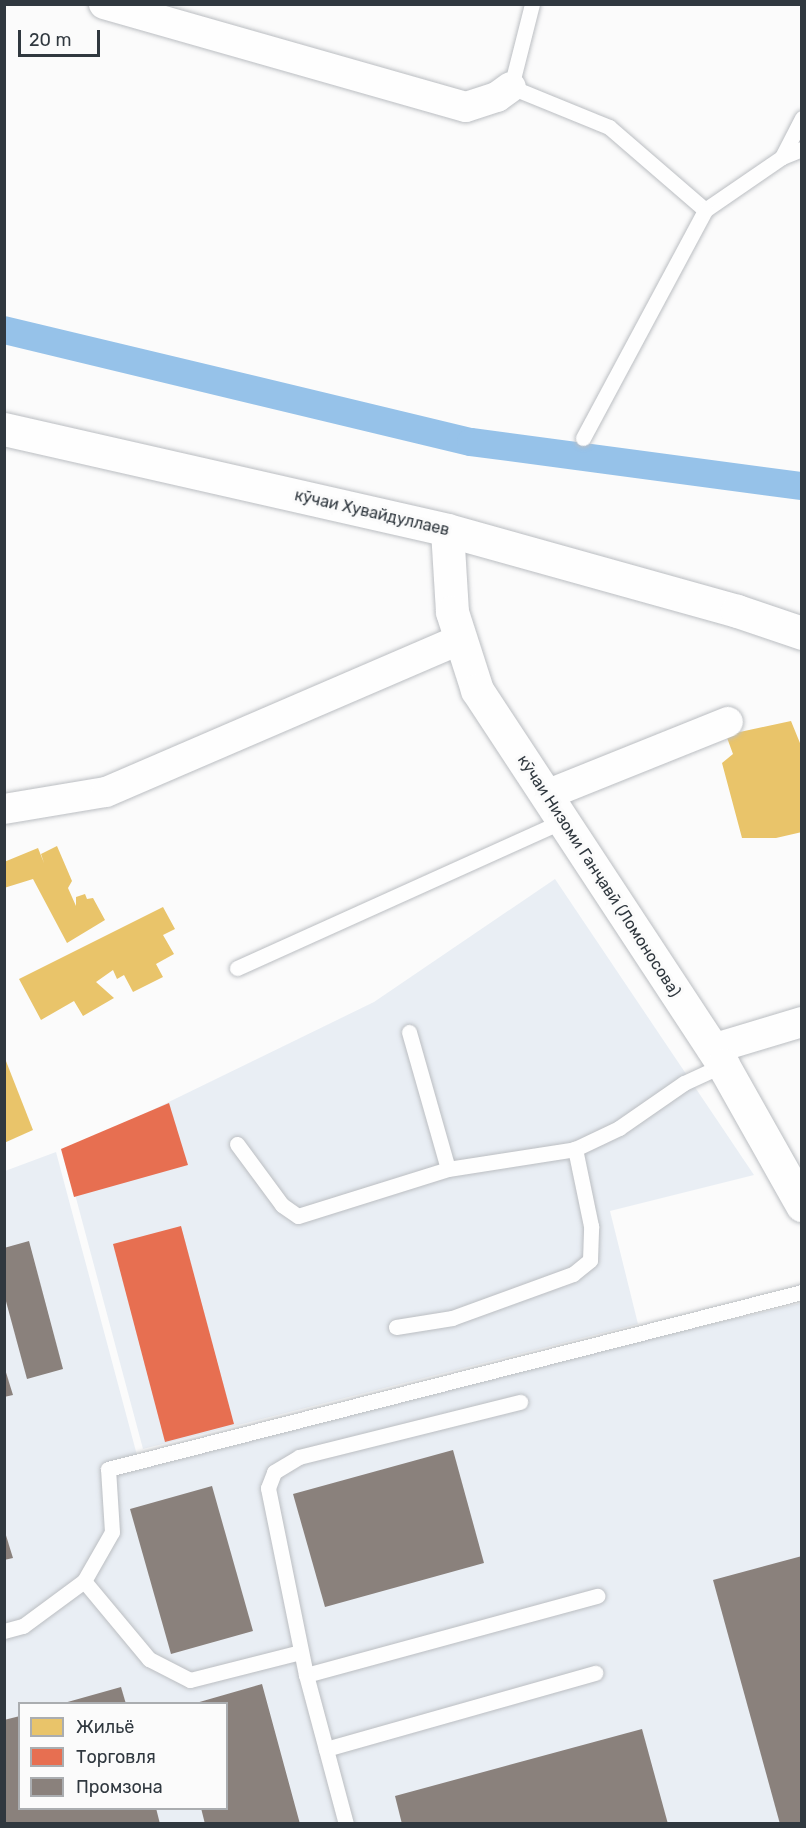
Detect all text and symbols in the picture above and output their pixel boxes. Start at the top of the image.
scale bar [21,18,104,56]
text: 20 m [29,29,71,51]
street label: кӯчаи Хувайдуллаев [293,486,451,540]
street label: кӯчаи Низоми Ганҷавӣ (Ломоносова) [513,751,685,1001]
legend [18,1702,228,1810]
text: Жильё [76,1716,134,1738]
text: Торговля [76,1746,156,1768]
text: Промзона [76,1776,163,1798]

